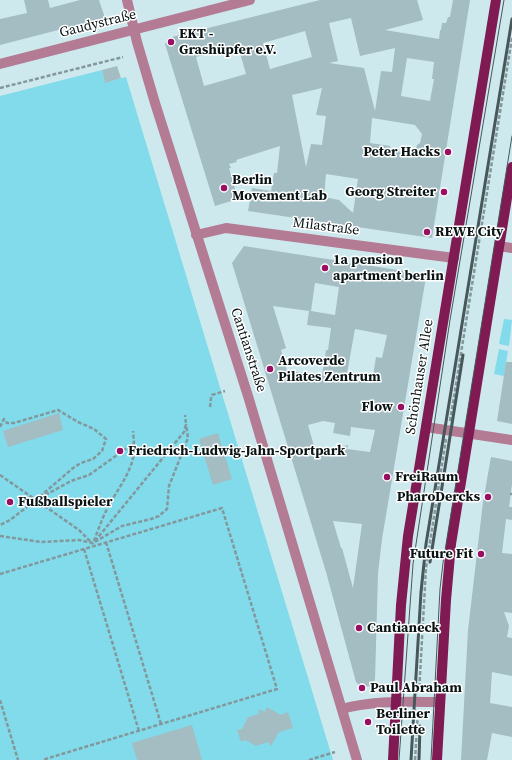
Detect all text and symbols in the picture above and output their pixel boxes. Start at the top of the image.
street label: Gaudystraße [58,6,138,42]
place label: EKT - Grashüpfer e.V. [179,26,277,58]
marker: EKT - Grashüpfer e.V. [166,37,176,47]
place label: Peter Hacks [363,144,440,160]
marker: Peter Hacks [443,147,453,157]
place label: Berlin Movement Lab [232,172,327,204]
marker: Berlin Movement Lab [219,183,229,193]
place label: Georg Streiter [345,184,436,200]
marker: Georg Streiter [439,187,449,197]
street label: Milastraße [292,215,360,239]
place label: REWE City [435,224,504,240]
marker: REWE City [422,227,432,237]
place label: 1a pension apartment berlin [333,252,444,284]
marker: 1a pension apartment berlin [320,263,330,273]
street label: Cantianstraße [226,306,270,394]
street label: Schönhauser Allee [403,318,437,436]
place label: Arcoverde Pilates Zentrum [278,353,381,386]
marker: Arcoverde Pilates Zentrum [265,364,275,374]
place label: Flow [362,399,393,415]
marker: Flow [396,402,406,412]
place label: Friedrich-Ludwig-Jahn-Sportpark [128,443,345,459]
marker: Friedrich-Ludwig-Jahn-Sportpark [115,446,125,456]
place label: FreiRaum [395,469,459,485]
marker: FreiRaum [382,472,392,482]
place label: PharoDercks [397,489,480,505]
marker: PharoDercks [483,492,493,502]
place label: Fußballspieler [18,494,113,510]
marker: Fußballspieler [5,497,15,507]
place label: Future Fit [410,546,473,562]
marker: Future Fit [476,549,486,559]
place label: Cantianeck [367,620,440,636]
marker: Cantianeck [354,623,364,633]
place label: Paul Abraham [370,680,462,696]
marker: Paul Abraham [357,683,367,693]
place label: Berliner Toilette [376,706,430,738]
marker: Berliner Toilette [363,717,373,727]

